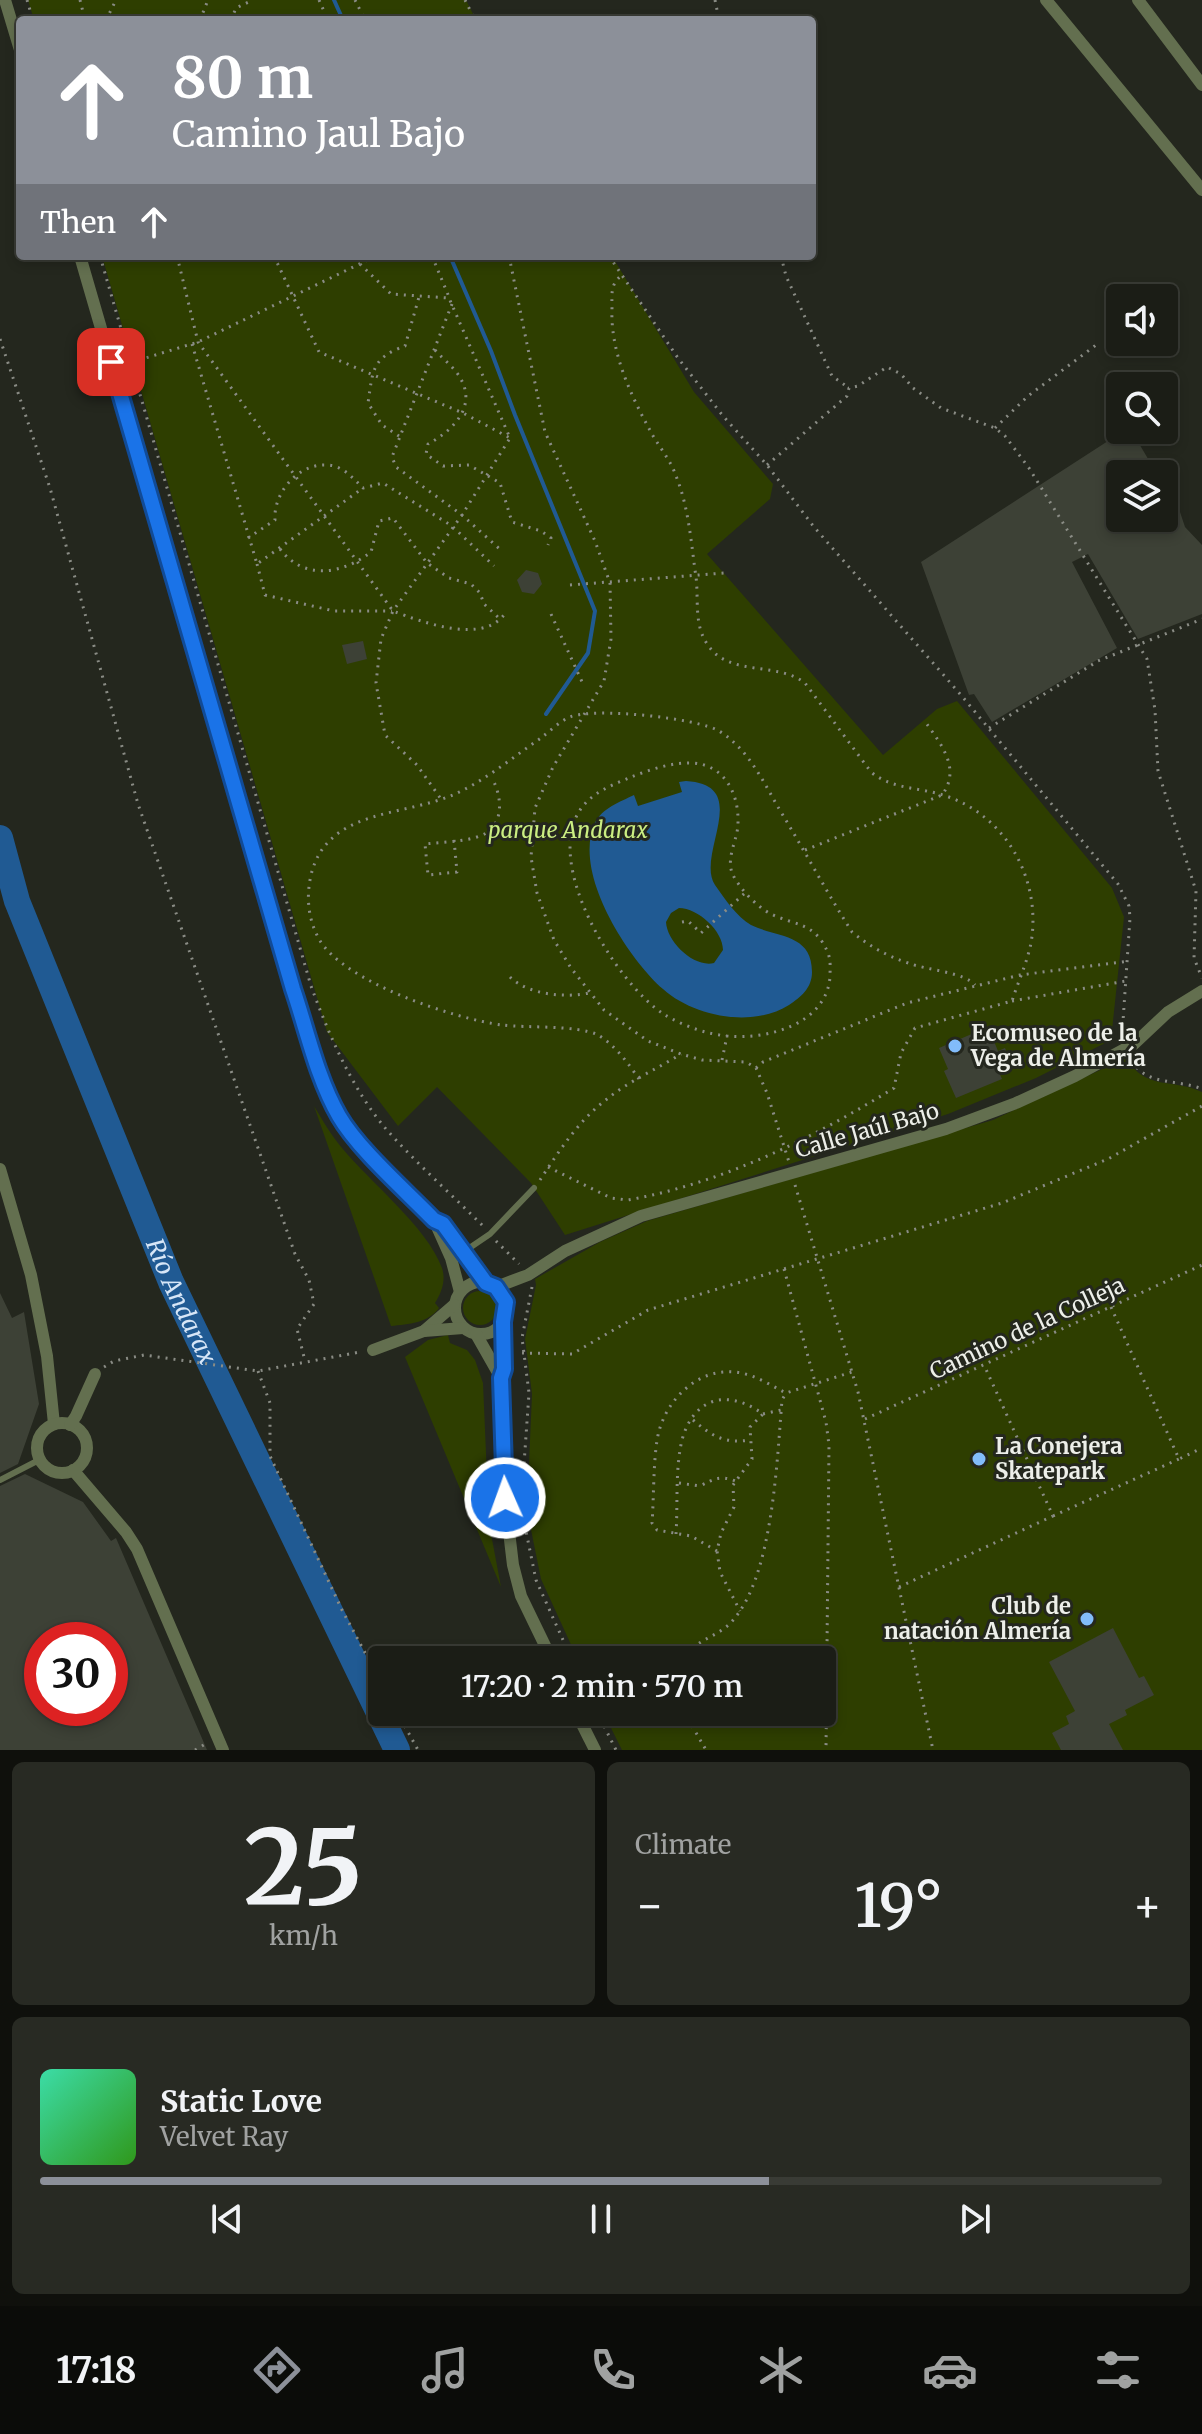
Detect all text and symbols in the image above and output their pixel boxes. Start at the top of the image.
text: 80 m [172,43,313,113]
icon: ahead [40,48,144,152]
text: Camino Jaul Bajo [172,112,465,157]
icon: ahead [132,200,176,244]
text: Then [40,203,116,241]
map controls [1106,284,1178,532]
button: sound [1106,284,1178,356]
pin [77,328,145,396]
icon: arrive [89,340,133,384]
button: search [1106,372,1178,444]
button: layers [1106,460,1178,532]
park label: parque Andarax [488,816,649,844]
place label: Ecomuseo de la Vega de Almería [970,1019,1146,1072]
marker: Ecomuseo de la Vega de Almería [946,1037,964,1055]
street label: Calle Jaúl Bajo [792,1096,942,1164]
water label: Río Andarax [140,1234,224,1369]
street label: Camino de la Colleja [925,1270,1129,1385]
place label: La Conejera Skatepark [995,1432,1123,1485]
marker: La Conejera Skatepark [970,1450,988,1468]
position arrow [463,1456,547,1540]
place label: Club de natación Almería [884,1592,1071,1645]
marker: Club de natación Almería [1078,1610,1096,1628]
speed limit sign: 30 [24,1622,128,1726]
text: 17:20 · 2 min · 570 m [461,1667,743,1705]
text: 25 [244,1802,363,1932]
text: Climate [635,1828,731,1861]
text: 19° [854,1868,943,1943]
text: − [635,1878,664,1933]
text: + [1133,1878,1162,1933]
text: km/h [269,1919,338,1952]
text: Static Love [160,2082,322,2120]
text: Velvet Ray [160,2120,288,2153]
icon: previous [205,2197,249,2241]
icon: pause [579,2197,623,2241]
icon: next [953,2197,997,2241]
icon: directions [249,2342,305,2398]
icon: music [417,2342,473,2398]
icon: phone [585,2342,641,2398]
icon: climate [753,2342,809,2398]
icon: car [922,2342,978,2398]
icon: filters [1090,2342,1146,2398]
text: 17:18 [56,2348,137,2393]

